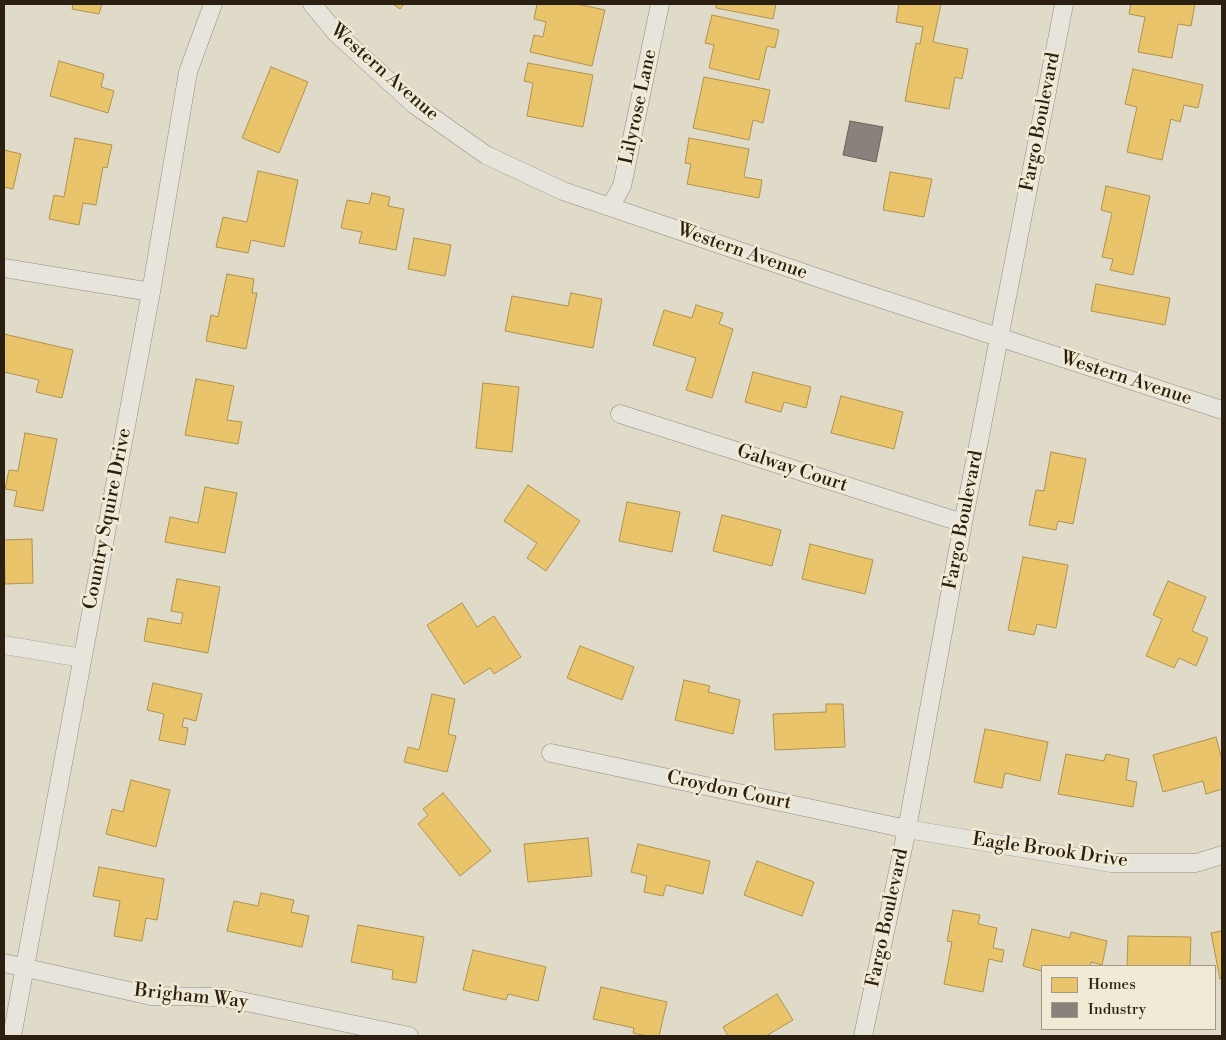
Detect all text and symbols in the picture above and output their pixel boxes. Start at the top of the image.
street label: Western Avenue [325,20,443,126]
street label: Lilyrose Lane [616,47,662,167]
street label: Fargo Boulevard [1016,50,1066,194]
street label: Western Avenue [674,219,810,285]
street label: Western Avenue [1058,347,1194,411]
street label: Country Squire Drive [79,426,137,612]
street label: Galway Court [734,440,850,498]
street label: Fargo Boulevard [939,448,989,592]
street label: Croydon Court [665,767,793,815]
street label: Eagle Brook Drive [971,829,1129,873]
street label: Fargo Boulevard [862,847,914,989]
legend [1041,965,1216,1030]
text: Homes [1088,975,1136,994]
street label: Brigham Way [133,980,249,1014]
text: Industry [1088,1000,1146,1019]

